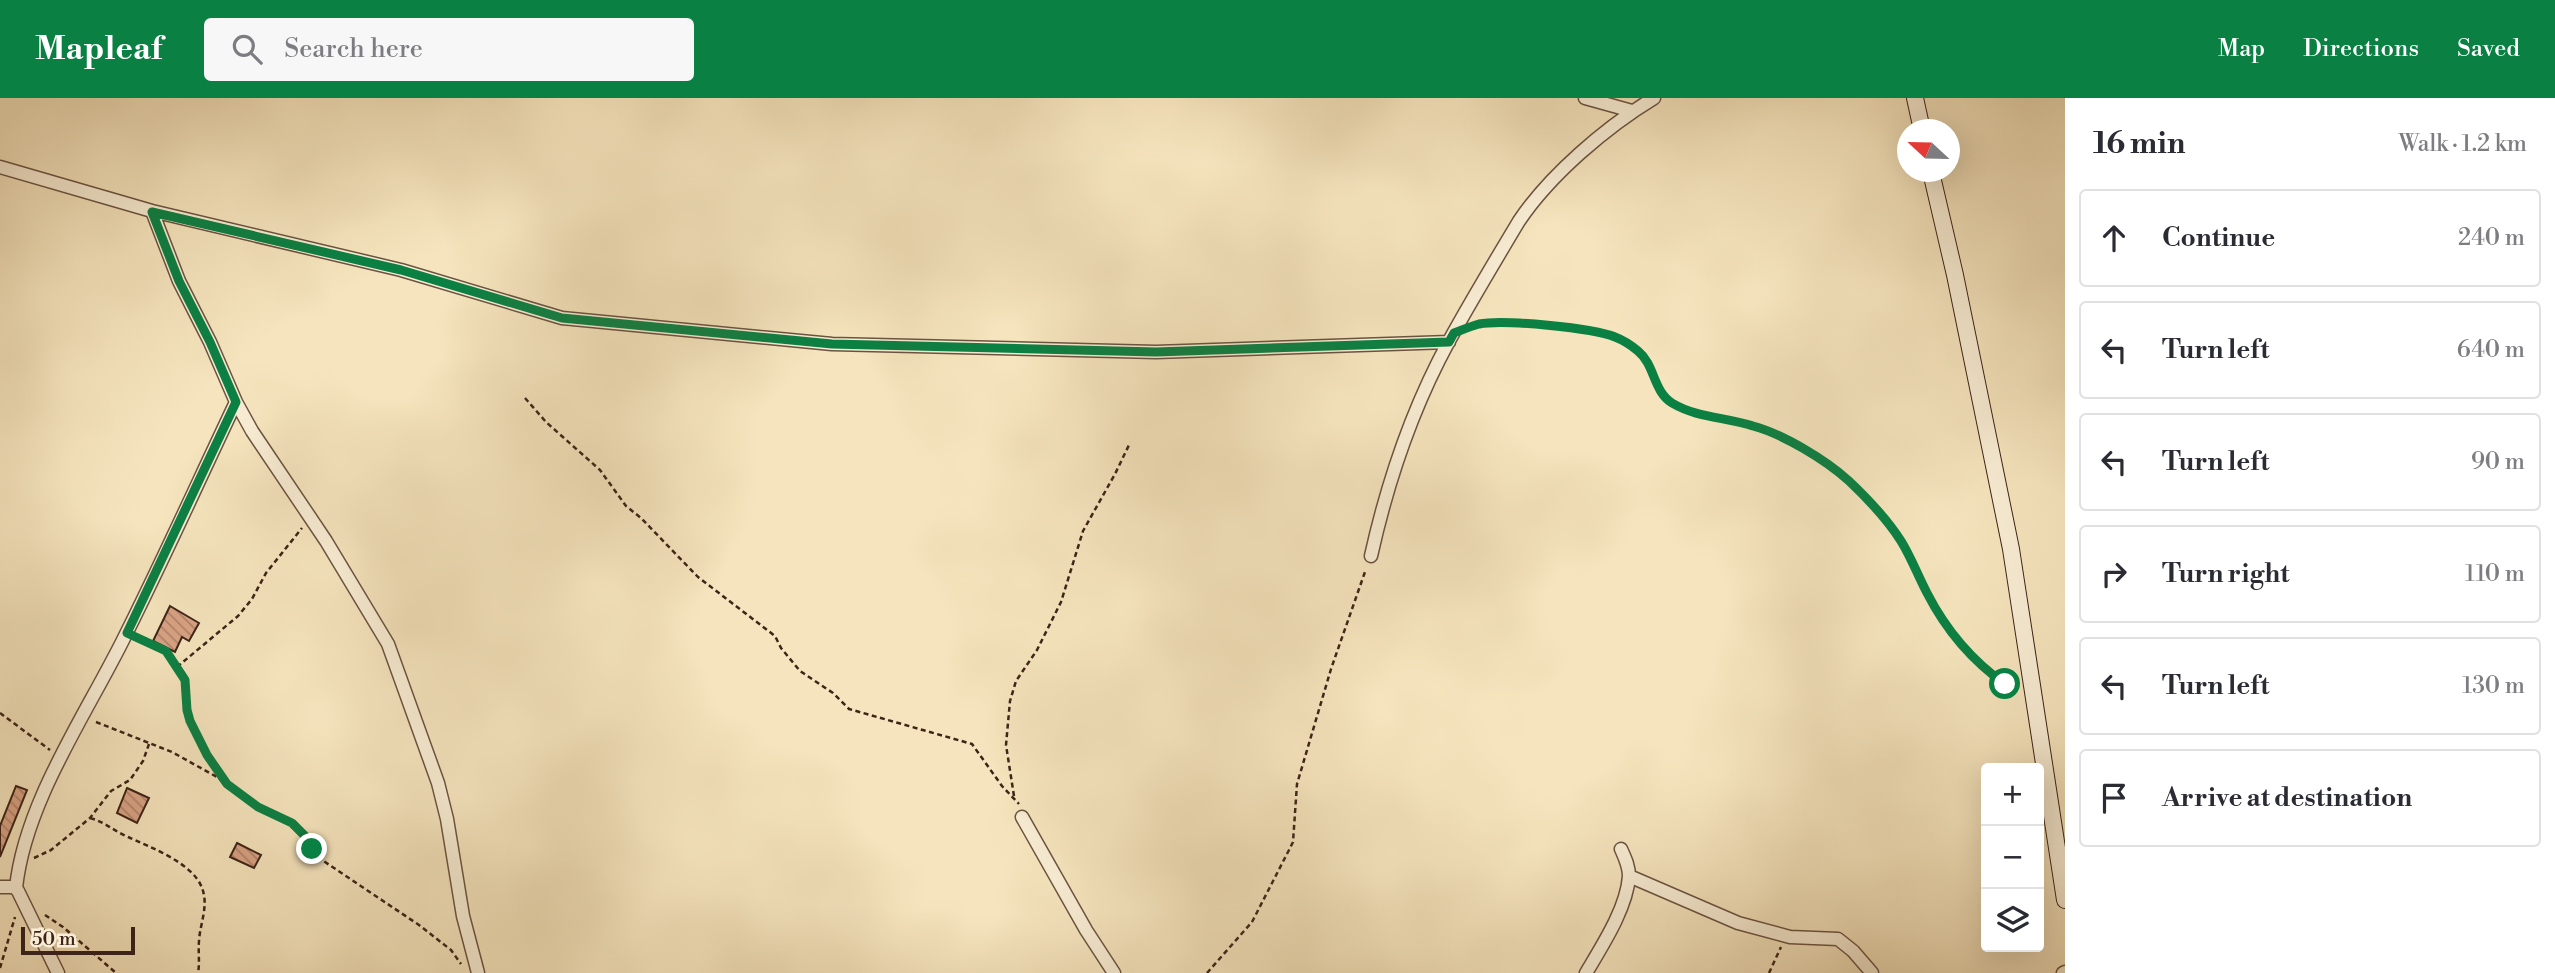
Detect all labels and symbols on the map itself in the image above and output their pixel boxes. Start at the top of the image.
north arrow [1897,119,1960,182]
route start [1989,668,2020,699]
route end [296,833,327,864]
scale bar [21,924,135,956]

